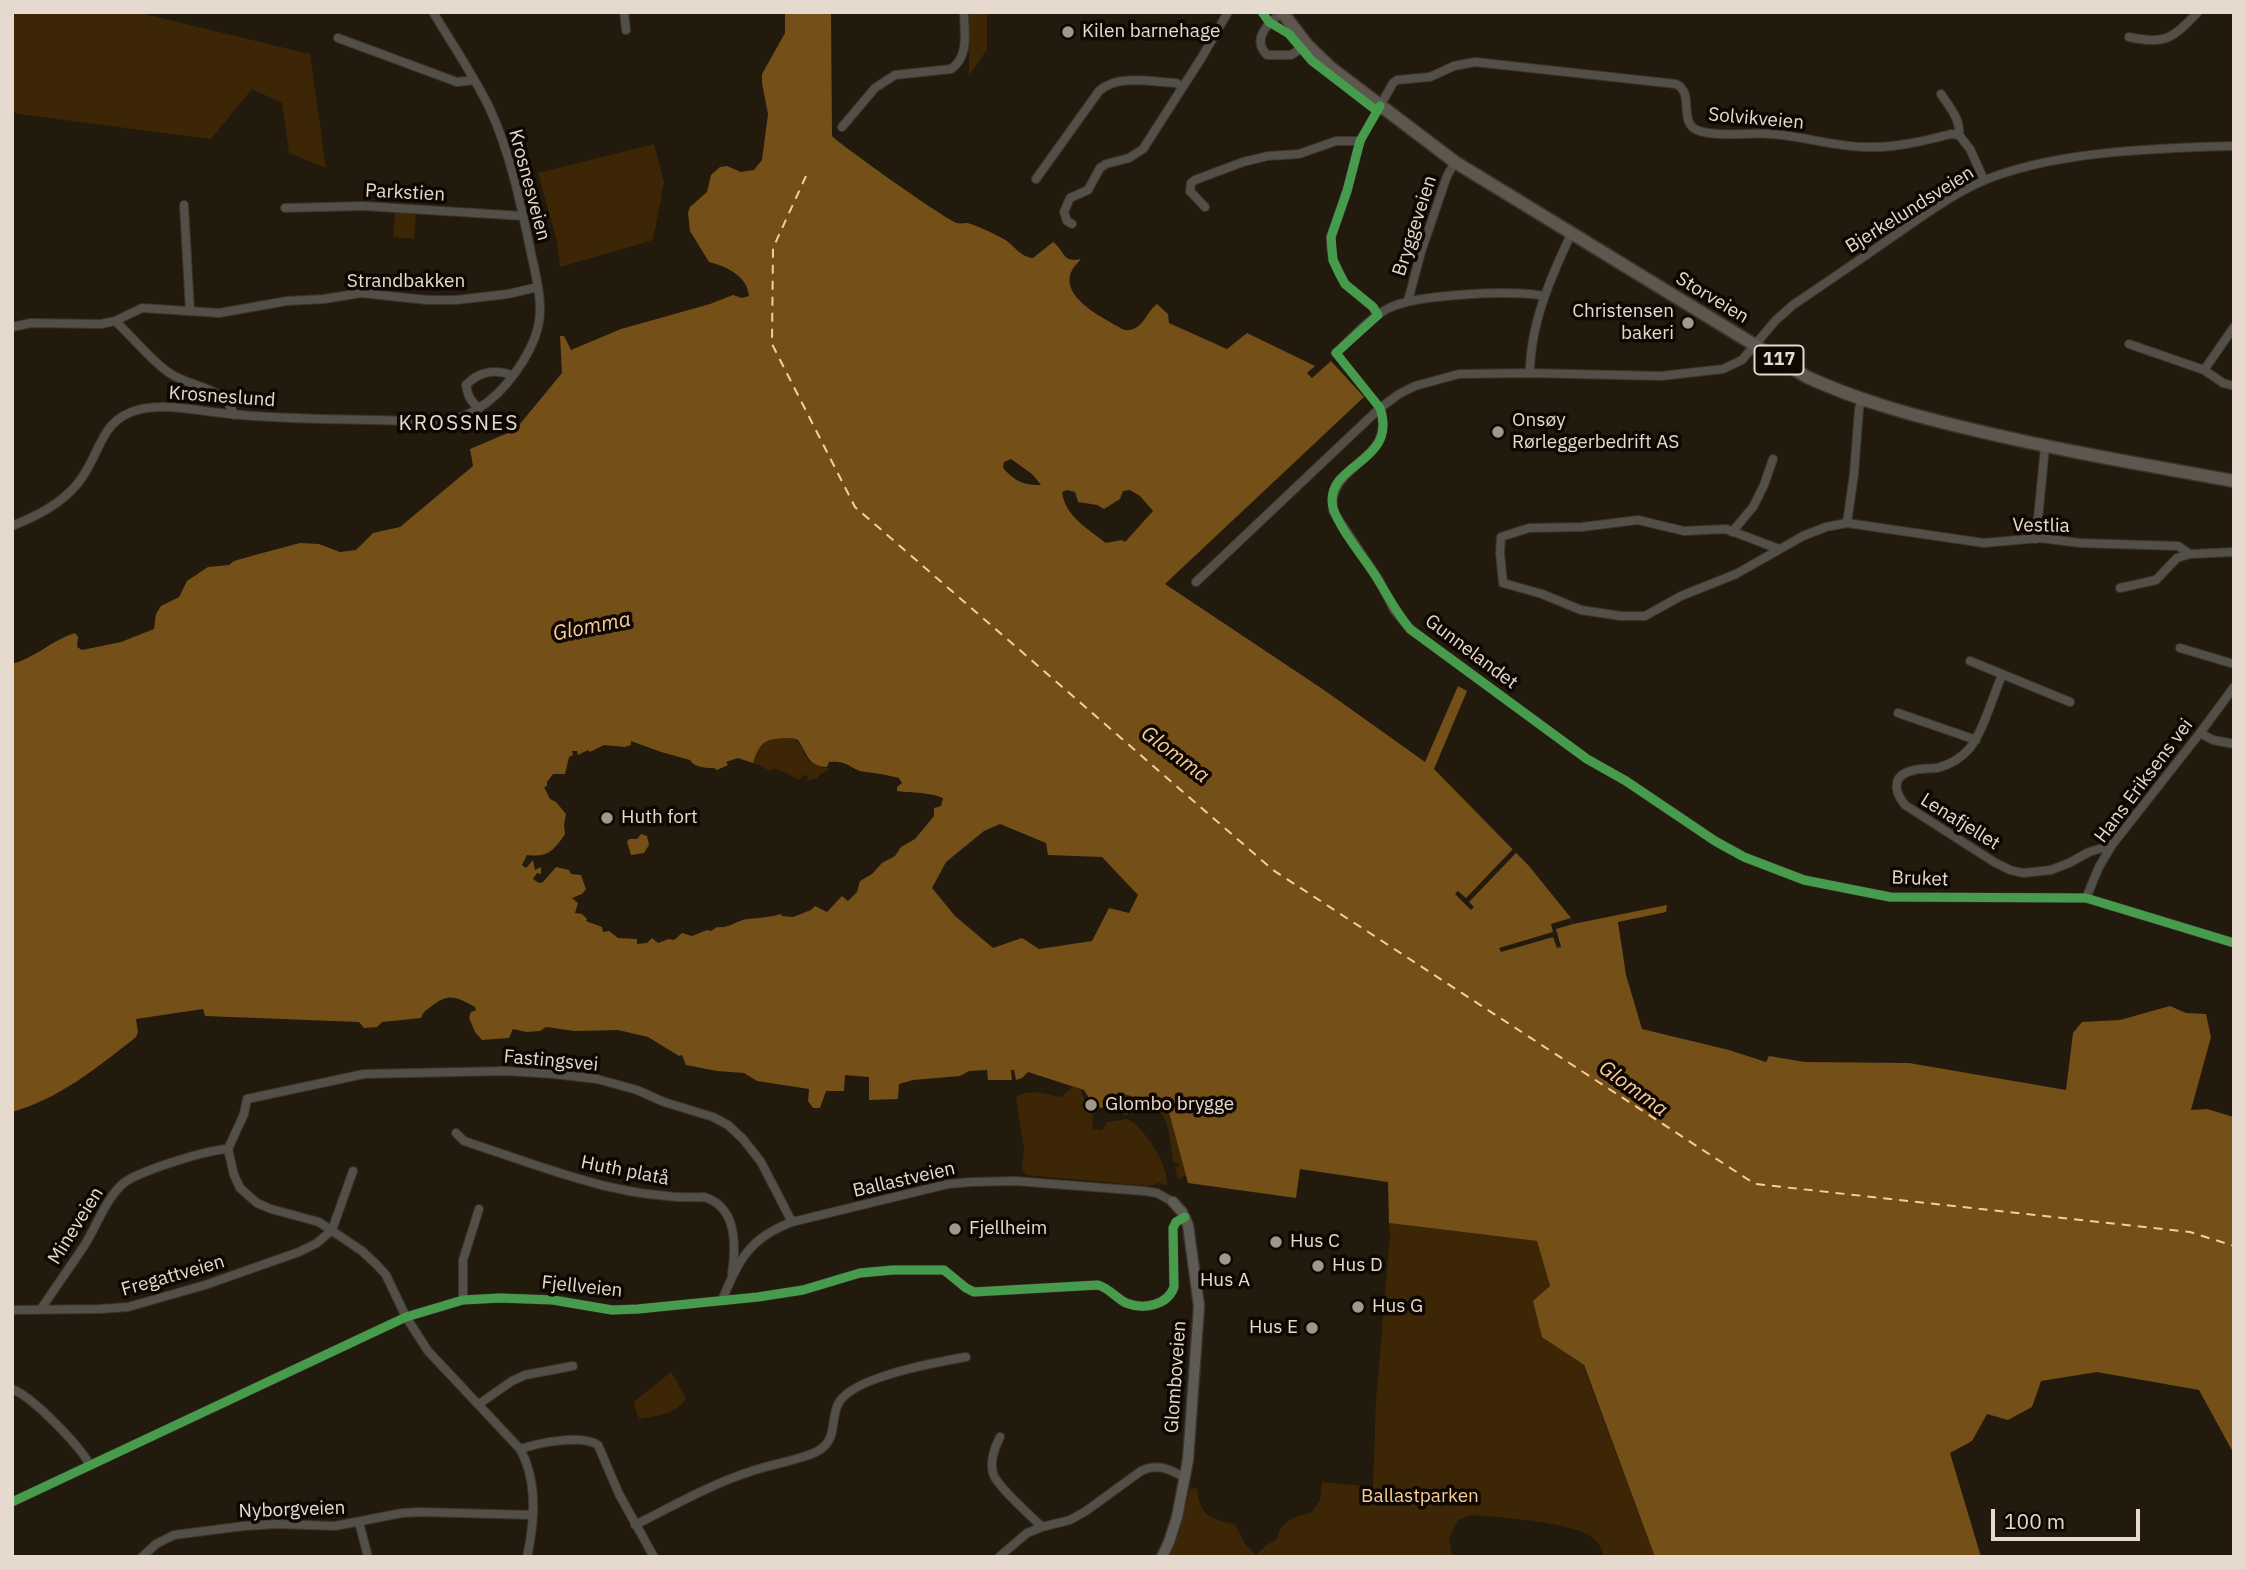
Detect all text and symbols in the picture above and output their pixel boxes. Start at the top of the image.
place label: Kilen barnehage [1082,21,1220,43]
marker: Kilen barnehage [1060,24,1076,40]
street label: Solvikveien [1707,103,1805,135]
street label: Krosnesveien [503,127,555,243]
street label: Bjerkelundsveien [1842,161,1978,259]
street label: Bryggeveien [1388,173,1442,279]
street label: Parkstien [364,180,446,206]
street label: Storveien [1671,267,1753,329]
street label: Strandbakken [347,271,465,293]
place label: Christensen bakeri [1572,301,1674,345]
marker: Christensen bakeri [1680,315,1696,331]
road number: 117 [1754,346,1803,374]
street label: Krosneslund [168,382,276,412]
place label: Onsøy Rørleggerbedrift AS [1512,410,1679,454]
district label: KROSSNES [400,411,518,437]
marker: Onsøy Rørleggerbedrift AS [1490,424,1506,440]
street label: Vestlia [2012,514,2070,538]
water label: Glomma [551,607,633,647]
street label: Gunnelandet [1420,610,1522,694]
street label: Hans Eriksens vei [2090,715,2198,847]
water label: Glomma [1136,721,1214,789]
street label: Lenafjellet [1916,789,2004,855]
place label: Huth fort [621,807,698,829]
marker: Huth fort [599,810,615,826]
street label: Bruket [1891,867,1949,891]
street label: Fastingsvei [503,1046,599,1076]
water label: Glomma [1594,1056,1672,1122]
place label: Glombo brygge [1105,1094,1234,1116]
marker: Glombo brygge [1083,1097,1099,1113]
street label: Huth platå [579,1151,671,1191]
street label: Ballastveien [851,1157,957,1203]
street label: Mineveien [43,1183,109,1269]
place label: Fjellheim [969,1218,1047,1240]
marker: Fjellheim [947,1221,963,1237]
place label: Hus C [1290,1231,1340,1253]
marker: Hus C [1268,1234,1284,1250]
street label: Fregattveien [119,1250,227,1302]
marker: Hus A [1217,1251,1233,1267]
place label: Hus D [1332,1255,1383,1277]
marker: Hus D [1310,1258,1326,1274]
place label: Hus A [1200,1270,1250,1292]
street label: Fjellveien [540,1271,624,1303]
place label: Hus G [1372,1296,1423,1318]
marker: Hus G [1350,1299,1366,1315]
place label: Hus E [1249,1317,1298,1339]
street label: Glomboveien [1161,1320,1191,1434]
marker: Hus E [1304,1320,1320,1336]
park label: Ballastparken [1361,1486,1479,1508]
scale bar [1994,1496,2143,1540]
street label: Nyborgveien [238,1497,346,1523]
text: 100 m [2004,1507,2065,1535]

